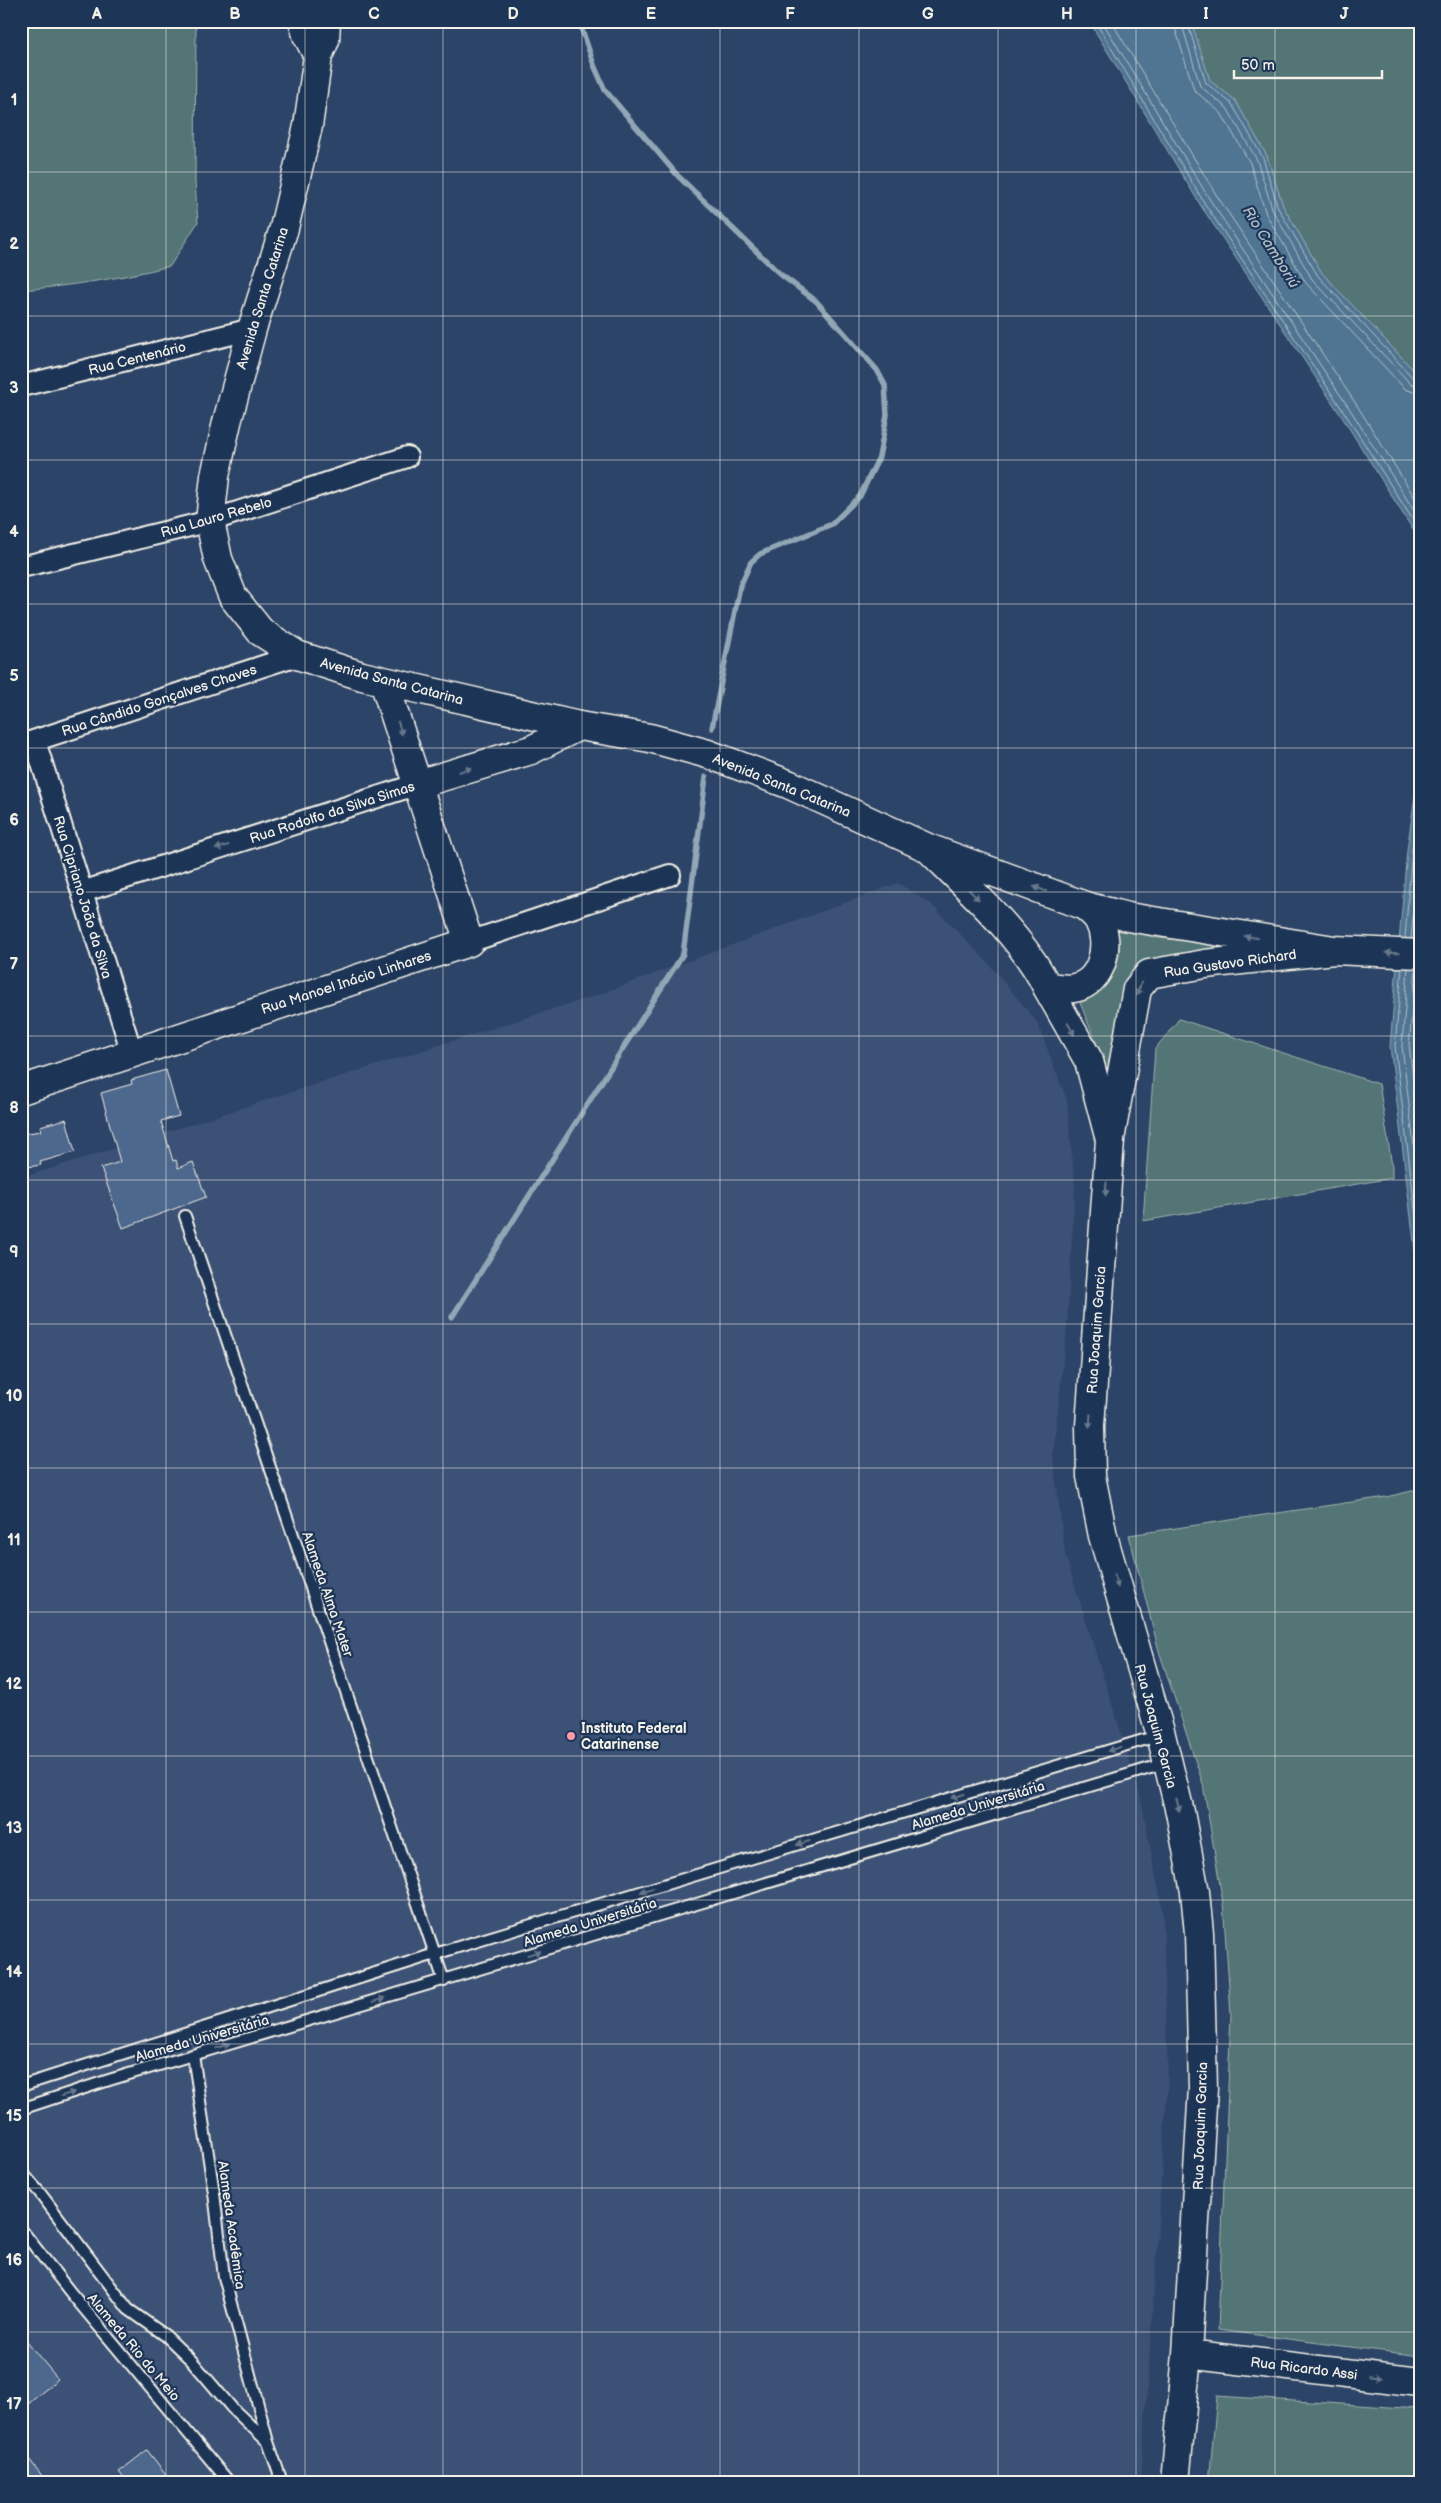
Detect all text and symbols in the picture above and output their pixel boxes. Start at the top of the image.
text: A [91,5,102,24]
text: B [229,5,241,24]
text: C [368,5,380,24]
text: D [507,5,519,24]
text: E [646,5,656,24]
text: F [785,5,795,24]
text: G [922,5,934,24]
text: H [1061,5,1073,24]
text: I [1203,5,1209,24]
text: J [1340,5,1349,24]
scale bar [1234,48,1381,80]
text: 50 m [1241,56,1275,75]
text: 1 [11,91,17,110]
water label: Rio Camboriú [1238,203,1304,292]
street label: Avenida Santa Catarina [233,225,292,371]
text: 2 [9,235,19,254]
street label: Rua Centenário [87,338,188,379]
text: 3 [9,379,19,398]
street label: Rua Lauro Rebelo [159,493,274,541]
text: 4 [9,523,19,542]
street label: Avenida Santa Catarina [318,654,465,709]
street label: Rua Cândido Gonçalves Chaves [59,661,259,740]
text: 5 [9,667,19,686]
one-way arrow [396,721,404,736]
street label: Avenida Santa Catarina [710,750,853,821]
one-way arrow [458,765,473,773]
street label: Rua Rodolfo da Silva Simas [248,778,417,847]
text: 6 [9,811,19,830]
street label: Rua Cipriano João da Silva [50,814,115,981]
one-way arrow [214,843,229,851]
one-way arrow [1032,885,1047,893]
one-way arrow [968,888,980,900]
one-way arrow [1243,933,1259,941]
street label: Rua Gustavo Richard [1163,946,1298,981]
street label: Rua Manoel Inácio Linhares [259,947,433,1018]
one-way arrow [1384,949,1400,957]
text: 7 [10,955,19,974]
one-way arrow [1134,982,1142,997]
one-way arrow [1066,1023,1075,1036]
text: 8 [9,1099,19,1118]
one-way arrow [1102,1181,1110,1197]
text: 9 [9,1243,19,1262]
street label: Rua Joaquim Garcia [1084,1265,1109,1395]
text: 10 [6,1387,22,1406]
one-way arrow [1086,1413,1094,1429]
street label: Alameda Alma Mater [298,1529,357,1660]
text: 11 [7,1531,21,1550]
one-way arrow [1112,1573,1120,1588]
street label: Rua Joaquim Garcia [1131,1662,1180,1790]
text: 12 [6,1675,23,1694]
place label: Instituto Federal Catarinense [581,1720,686,1753]
marker: Instituto Federal Catarinense [565,1730,577,1742]
one-way arrow [1106,1745,1121,1753]
street label: Alameda Universitária [910,1777,1047,1834]
one-way arrow [951,1792,966,1800]
one-way arrow [1174,1797,1182,1812]
text: 13 [6,1819,22,1838]
one-way arrow [795,1839,810,1847]
one-way arrow [640,1886,655,1894]
street label: Alameda Universitária [522,1894,659,1951]
one-way arrow [527,1949,542,1957]
text: 14 [6,1963,23,1982]
one-way arrow [371,1996,386,2004]
street label: Alameda Universitária [133,2011,271,2066]
one-way arrow [216,2042,231,2050]
street label: Rua Joaquim Garcia [1190,2062,1211,2190]
one-way arrow [60,2089,75,2097]
text: 15 [6,2107,22,2126]
street label: Alameda Acadêmica [214,2160,249,2290]
text: 16 [6,2251,23,2270]
street label: Alameda Rio do Meio [84,2290,184,2405]
street label: Rua Ricardo Assi [1249,2353,1358,2383]
one-way arrow [1367,2373,1383,2381]
text: 17 [6,2395,22,2414]

